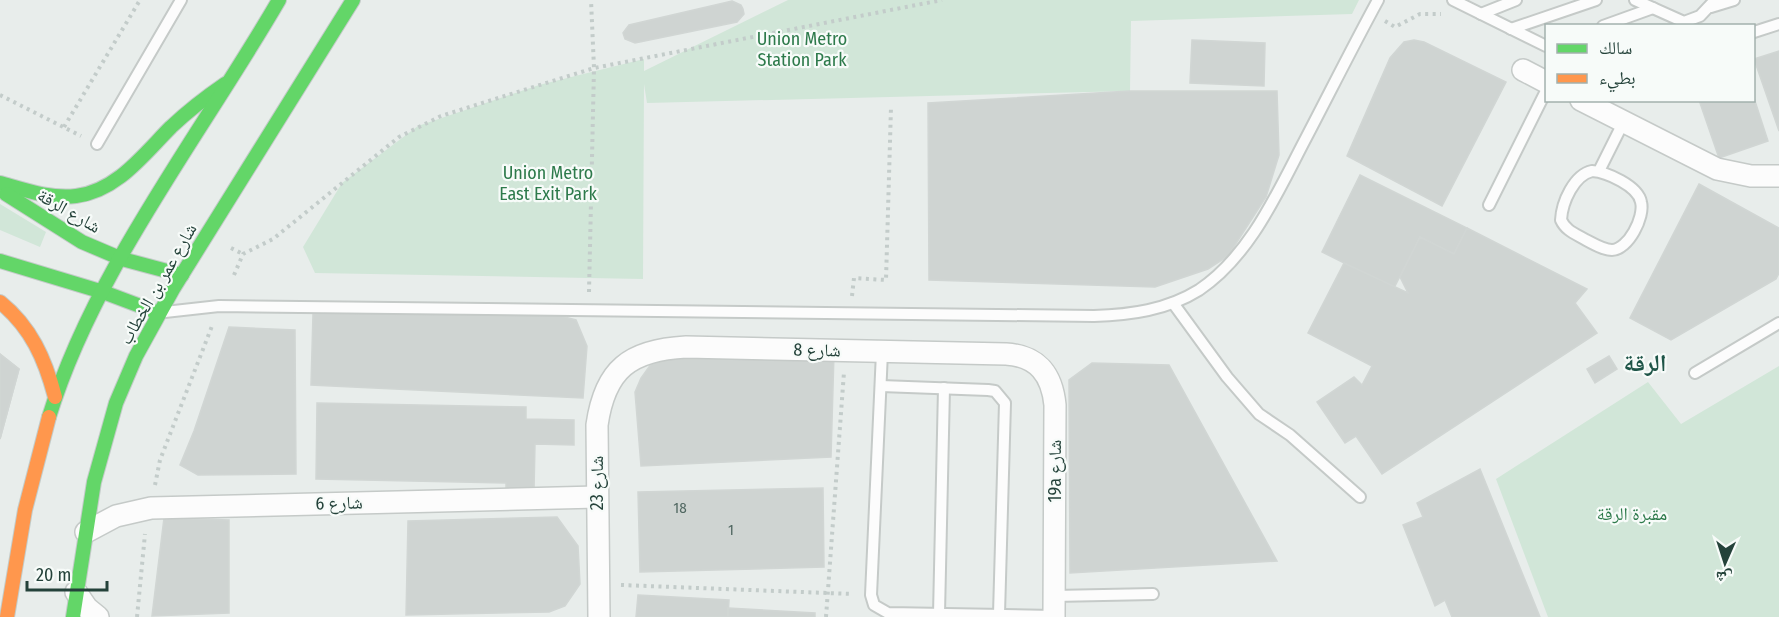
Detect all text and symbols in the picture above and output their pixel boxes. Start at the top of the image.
legend [1545,24,1755,102]
park label: Union Metro Station Park [757,28,847,71]
text: سالك [1599,37,1632,59]
text: بطيء [1599,67,1636,93]
park label: Union Metro East Exit Park [499,162,597,205]
street label: شارع الرقة [33,184,105,238]
street label: شارع عمر بن الخطاب [114,220,202,348]
street label: شارع 8 [793,339,841,361]
district label: الرقة [1624,349,1666,377]
street label: 19a شارع [1044,440,1066,502]
street label: شارع 23 [586,456,608,510]
street label: شارع 6 [315,492,363,514]
house number: 18 [673,499,687,517]
park label: مقبرة الرقة [1597,503,1667,525]
house number: 1 [728,521,734,539]
north arrow [1695,533,1755,593]
scale bar [27,554,106,592]
text: 20 m [36,564,71,586]
text: ش [1715,568,1733,587]

